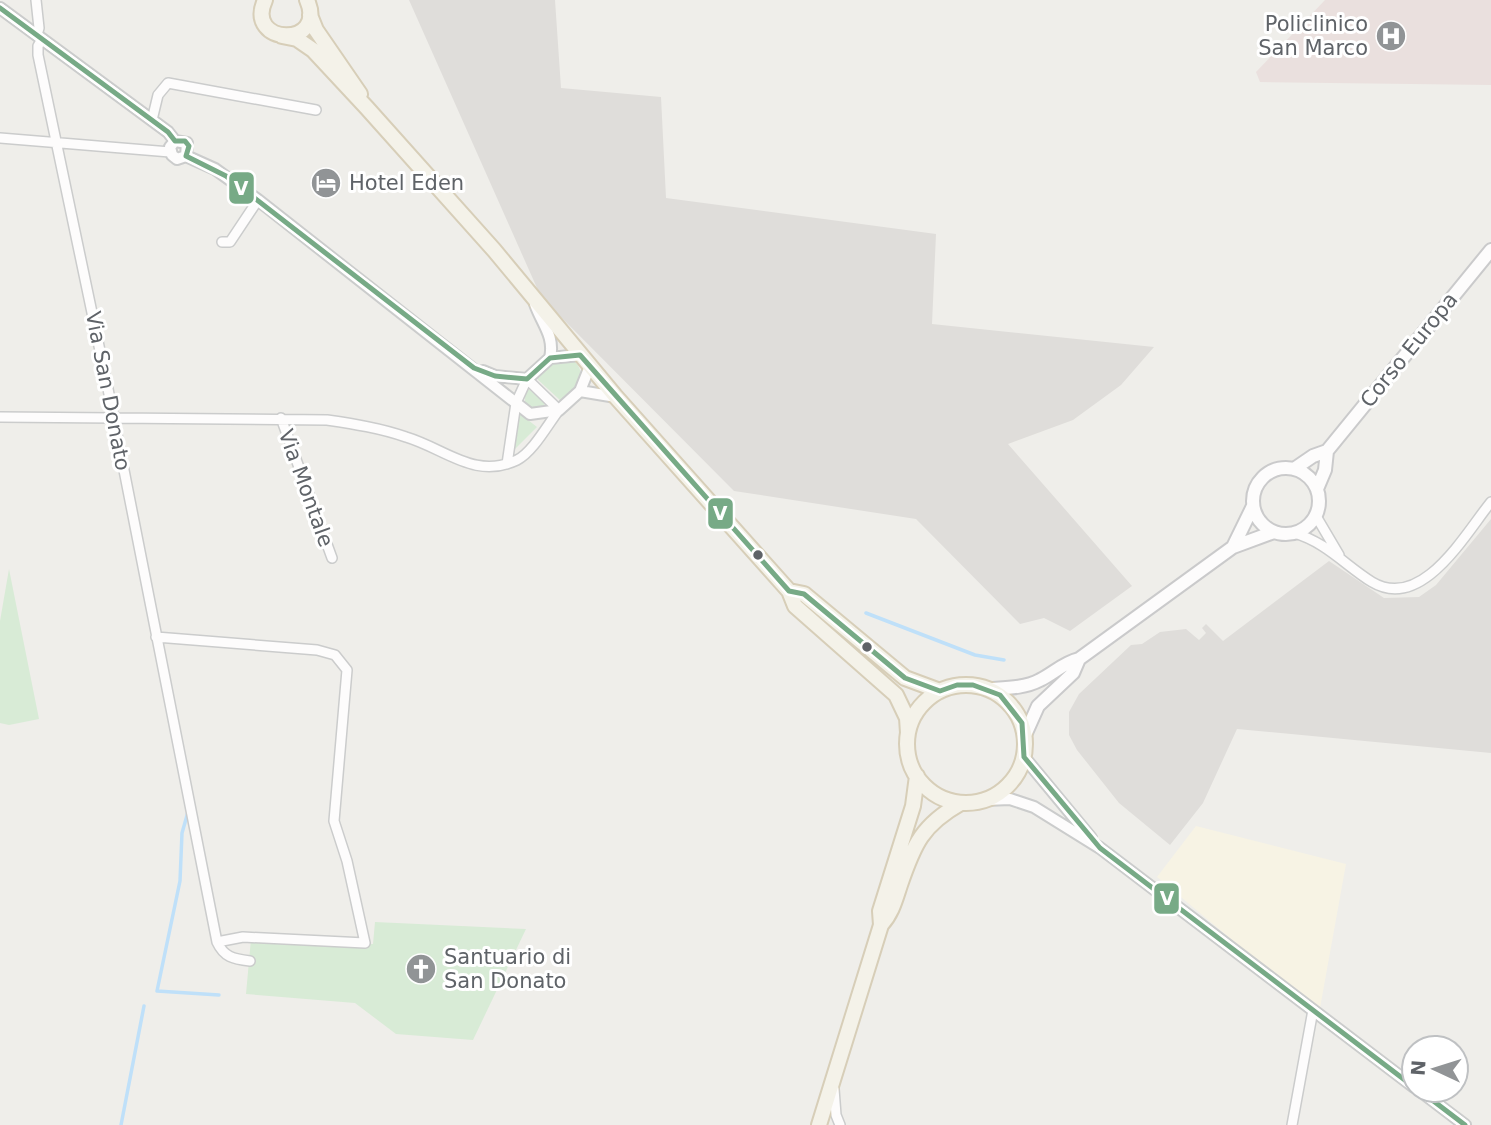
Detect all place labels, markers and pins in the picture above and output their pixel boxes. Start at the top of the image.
place label: Policlinico San Marco [1258,12,1368,60]
hospital icon: Policlinico San Marco [1374,19,1408,53]
hotel icon: Hotel Eden [309,166,343,200]
place label: Hotel Eden [349,171,464,195]
unlabelled marker [751,548,765,562]
unlabelled marker [860,640,874,654]
place label: Santuario di San Donato [444,945,571,993]
church icon: Santuario di San Donato [404,952,438,986]

